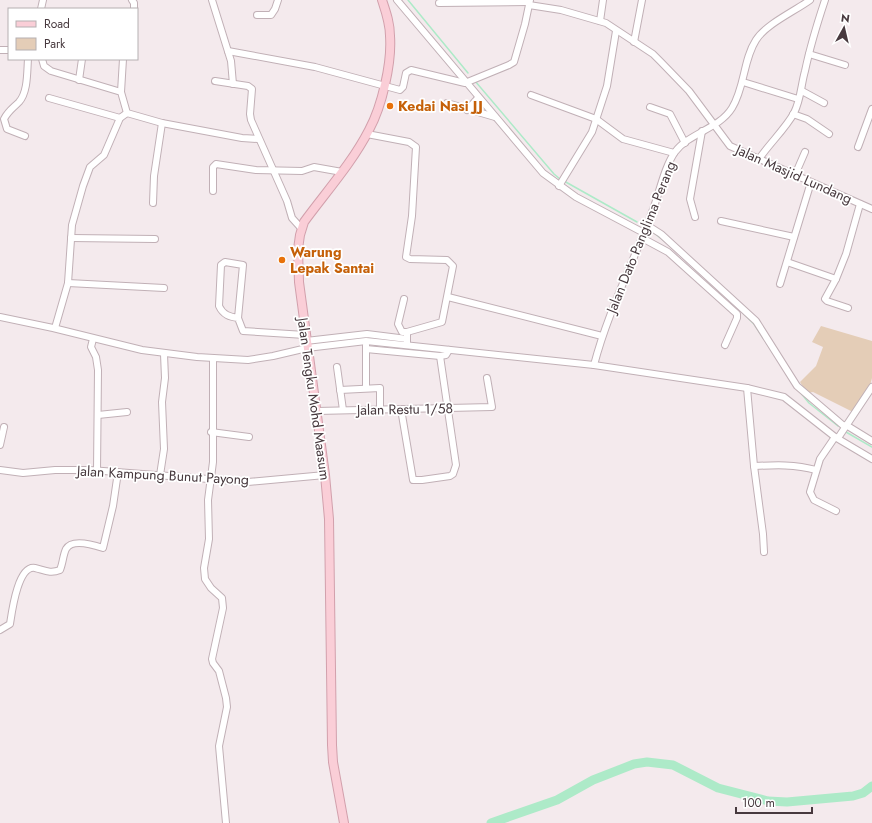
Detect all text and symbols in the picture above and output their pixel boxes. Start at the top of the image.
legend [8,8,138,60]
north arrow [824,8,864,48]
text: N [840,10,851,27]
text: Road [44,15,70,33]
text: Park [44,35,66,53]
place label: Kedai Nasi JJ [398,96,483,116]
marker: Kedai Nasi JJ [385,101,395,111]
street label: Jalan Masjid Lundang [731,139,855,209]
street label: Jalan Dato Panglima Perang [601,158,681,318]
place label: Warung Lepak Santai [290,242,374,278]
marker: Warung Lepak Santai [277,255,287,265]
street label: Jalan Tengku Mohd Maasum [292,314,335,482]
street label: Jalan Restu 1/58 [355,398,453,420]
street label: Jalan Kampung Bunut Payong [74,460,250,489]
scale bar [736,789,812,815]
text: 100 m [742,794,775,812]

